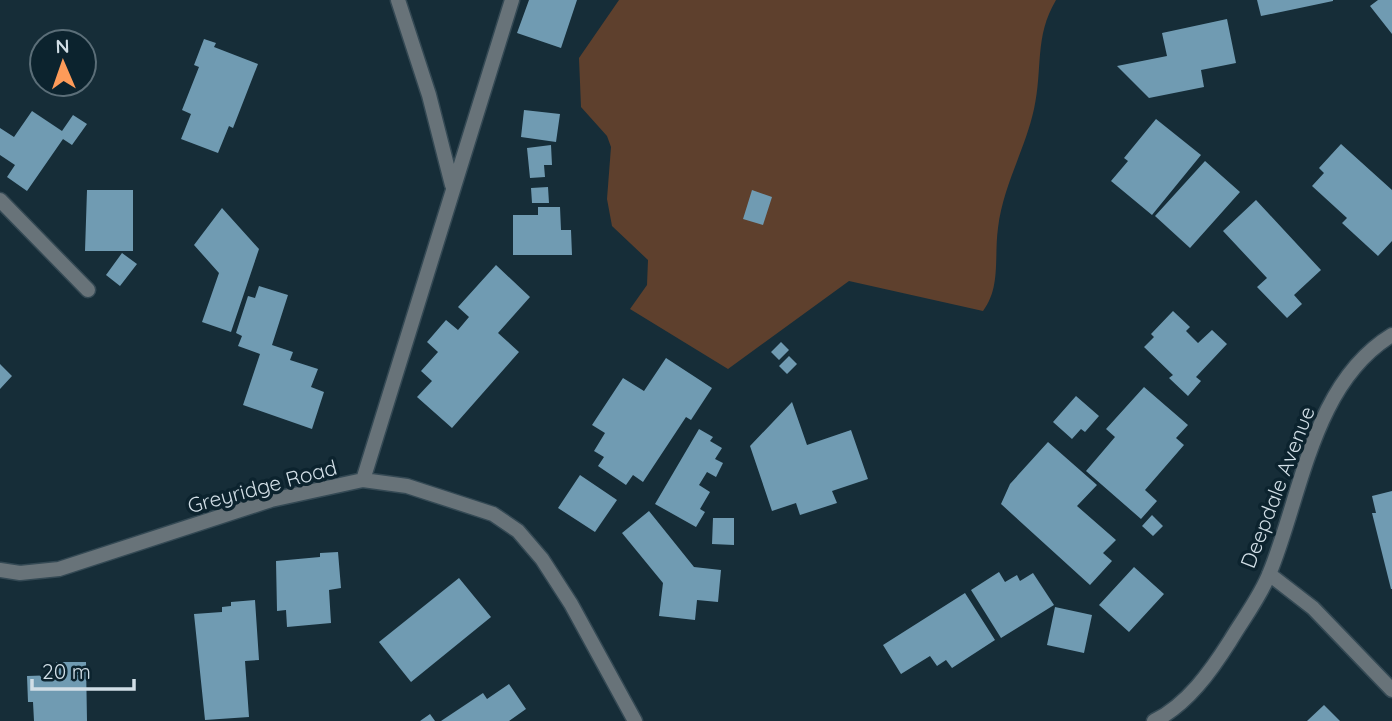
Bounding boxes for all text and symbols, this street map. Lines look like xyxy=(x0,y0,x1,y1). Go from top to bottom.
north arrow xyxy=(28,28,98,98)
text: N xyxy=(55,34,70,58)
street label: Deepdale Avenue xyxy=(1234,402,1320,572)
street label: Greyridge Road xyxy=(184,454,340,518)
scale bar xyxy=(32,648,133,692)
text: 20 m xyxy=(42,658,91,684)

